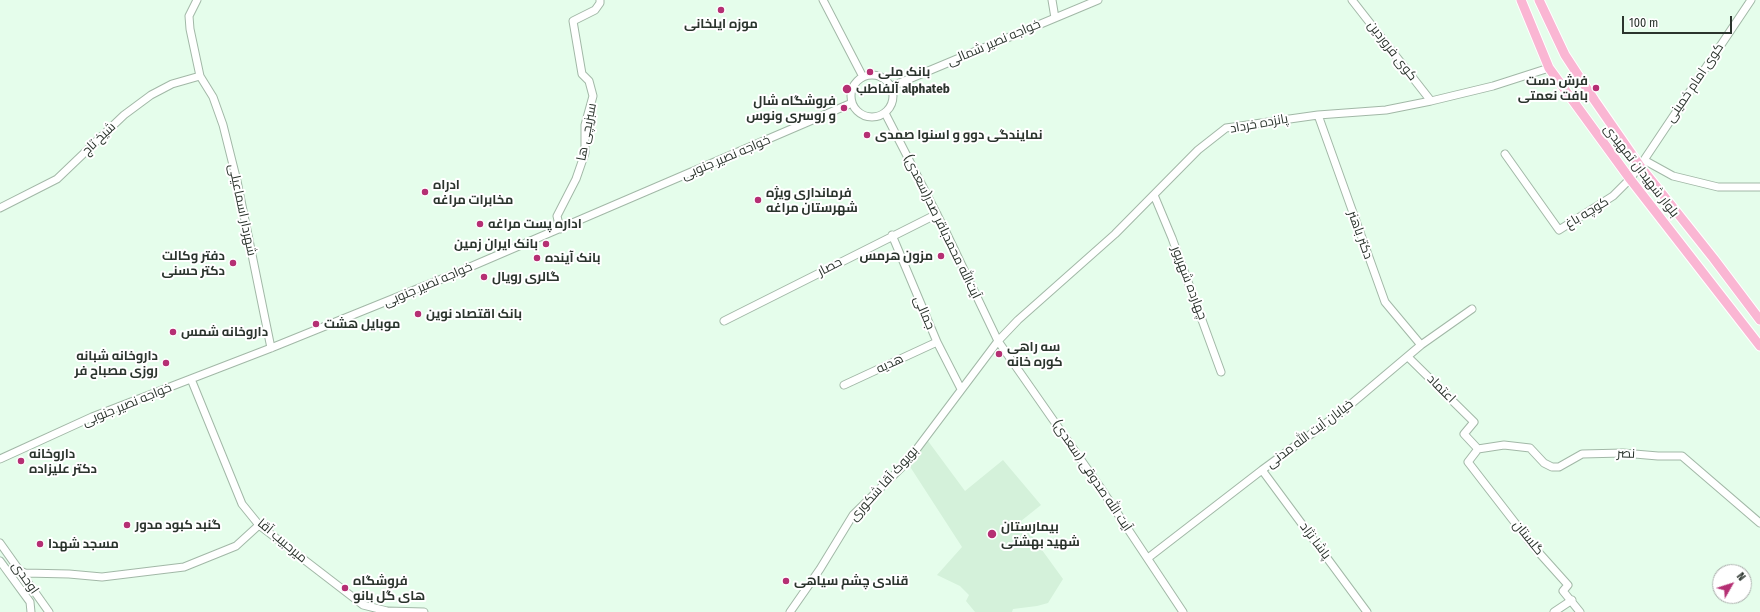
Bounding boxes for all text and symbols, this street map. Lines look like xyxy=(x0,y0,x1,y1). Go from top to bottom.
marker: موزه ایلخانی xyxy=(716,5,726,15)
scale bar xyxy=(1624,8,1734,34)
place label: موزه ایلخانی xyxy=(684,16,758,32)
street label: خواجه نصیر شمالی xyxy=(945,16,1043,70)
text: 100 m xyxy=(1629,16,1658,30)
street label: کوی فروردین xyxy=(1364,18,1420,84)
street label: کوی امام خمینی xyxy=(1663,40,1727,126)
place label: بانک ملی xyxy=(878,64,930,80)
marker: بانک ملی xyxy=(865,67,875,77)
place label: فرش دست بافت نعمتی xyxy=(1518,73,1588,104)
place label: آلفاطب alphateb xyxy=(856,81,950,97)
marker: آلفاطب alphateb xyxy=(841,83,853,95)
marker: فرش دست بافت نعمتی xyxy=(1591,83,1601,93)
place label: فروشگاه شال و روسری ونوس xyxy=(746,93,836,124)
street label: سبزیچی ها xyxy=(574,102,600,162)
marker: فروشگاه شال و روسری ونوس xyxy=(839,103,849,113)
street label: پانزده خرداد xyxy=(1229,111,1289,137)
street label: شیخ تاج xyxy=(79,119,119,159)
street label: بلوار شهیدان تمهیدی xyxy=(1600,121,1682,221)
place label: نمایندگی دوو و اسنوا صمدی xyxy=(875,127,1043,143)
marker: نمایندگی دوو و اسنوا صمدی xyxy=(862,130,872,140)
street label: خواجه نصیر جنوبی xyxy=(679,132,773,184)
street label: آیت‌الله محمدباقر صدر(سعدی) xyxy=(900,152,984,302)
street label: شهردار اسماعیلی xyxy=(225,163,259,257)
place label: ادراه مخابرات مراغه xyxy=(433,177,513,208)
place label: فرمانداری ویژه شهرستان مراغه xyxy=(766,185,858,216)
marker: ادراه مخابرات مراغه xyxy=(420,187,430,197)
street label: کوچه باغ xyxy=(1562,194,1612,232)
marker: فرمانداری ویژه شهرستان مراغه xyxy=(753,195,763,205)
street label: دکتر باهنر xyxy=(1344,209,1376,261)
place label: اداره پست مراغه xyxy=(488,216,582,232)
marker: اداره پست مراغه xyxy=(475,219,485,229)
place label: بانک ایران زمین xyxy=(454,236,538,252)
marker: بانک ایران زمین xyxy=(541,239,551,249)
street label: چهارده شهریور xyxy=(1168,244,1210,322)
place label: دفتر وکالت دکتر حسنی xyxy=(161,248,225,279)
place label: مزون هرمس xyxy=(859,248,933,264)
place label: بانک آینده xyxy=(545,250,601,266)
marker: مزون هرمس xyxy=(936,251,946,261)
marker: بانک آینده xyxy=(532,253,542,263)
street label: حصار xyxy=(815,254,845,280)
marker: دفتر وکالت دکتر حسنی xyxy=(228,258,238,268)
street label: خواجه نصیر جنوبی xyxy=(381,259,475,311)
place label: گالری رویال xyxy=(492,269,560,285)
marker: گالری رویال xyxy=(479,272,489,282)
street label: جمالی xyxy=(910,294,938,332)
place label: بانک اقتصاد نوین xyxy=(426,306,522,322)
marker: بانک اقتصاد نوین xyxy=(413,309,423,319)
place label: موبایل هشت xyxy=(324,316,400,332)
marker: موبایل هشت xyxy=(311,319,321,329)
place label: داروخانه شمس xyxy=(181,324,268,340)
marker: داروخانه شمس xyxy=(168,327,178,337)
place label: سه راهی کوره خانه xyxy=(1007,339,1063,370)
place label: داروخانه شبانه روزی مصباح فر xyxy=(75,348,158,379)
marker: سه راهی کوره خانه xyxy=(994,349,1004,359)
street label: هدیه xyxy=(874,351,906,377)
marker: داروخانه شبانه روزی مصباح فر xyxy=(161,358,171,368)
street label: اعتماد xyxy=(1423,371,1459,407)
street label: خواجه نصیر جنوبی xyxy=(80,380,174,430)
street label: خیابان آیت الله مدنی xyxy=(1263,396,1357,472)
street label: آیت الله صدوقی (سعدی) xyxy=(1049,417,1135,535)
street label: بویوک آقا شکوری xyxy=(846,443,922,525)
place label: داروخانه دکتر علیزاده xyxy=(29,446,97,477)
street label: نصر xyxy=(1617,446,1635,462)
marker: داروخانه دکتر علیزاده xyxy=(16,456,26,466)
street label: میرحبیب آقا xyxy=(254,516,310,566)
place label: گنبد کبود مدور xyxy=(135,517,221,533)
street label: گلستان xyxy=(1509,517,1547,559)
place label: بیمارستان شهید بهشتی xyxy=(1001,519,1080,550)
street label: پاشا نژاد xyxy=(1296,519,1334,563)
marker: گنبد کبود مدور xyxy=(122,520,132,530)
marker: بیمارستان شهید بهشتی xyxy=(986,528,998,540)
place label: مسجد شهدا xyxy=(48,536,119,552)
marker: مسجد شهدا xyxy=(35,539,45,549)
street label: اوحدی xyxy=(8,559,42,597)
north arrow xyxy=(1712,564,1752,604)
text: N xyxy=(1734,570,1748,583)
place label: فروشگاه های گل بانو xyxy=(353,573,425,604)
place label: قنادی چشم سیاهی xyxy=(794,573,908,589)
marker: قنادی چشم سیاهی xyxy=(781,576,791,586)
marker: فروشگاه های گل بانو xyxy=(340,583,350,593)

